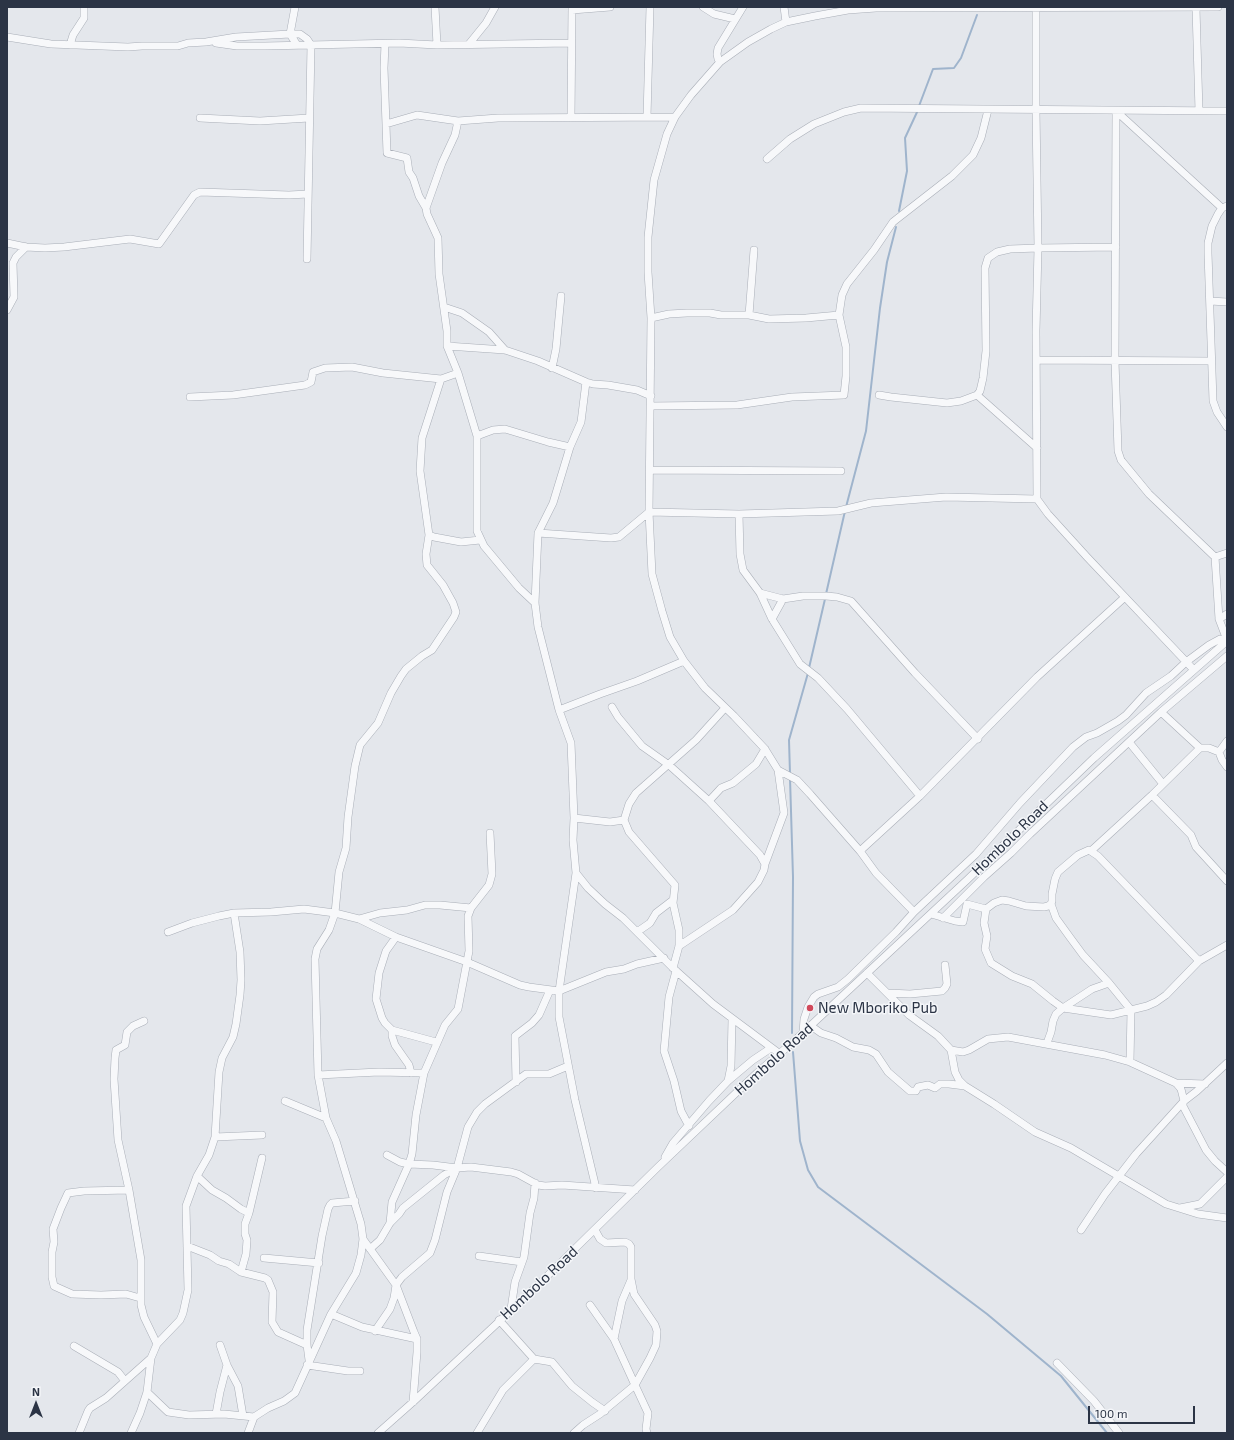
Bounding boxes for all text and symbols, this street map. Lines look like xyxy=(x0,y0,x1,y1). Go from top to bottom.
street label: Hombolo Road xyxy=(968,797,1052,879)
place label: New Mboriko Pub xyxy=(818,999,938,1017)
marker: New Mboriko Pub xyxy=(805,1003,815,1013)
street label: Hombolo Road xyxy=(731,1019,817,1099)
street label: Hombolo Road xyxy=(496,1242,582,1324)
north arrow xyxy=(16,1384,56,1424)
text: N xyxy=(32,1385,40,1398)
scale bar xyxy=(1090,1398,1197,1424)
text: 100 m xyxy=(1095,1406,1127,1420)

